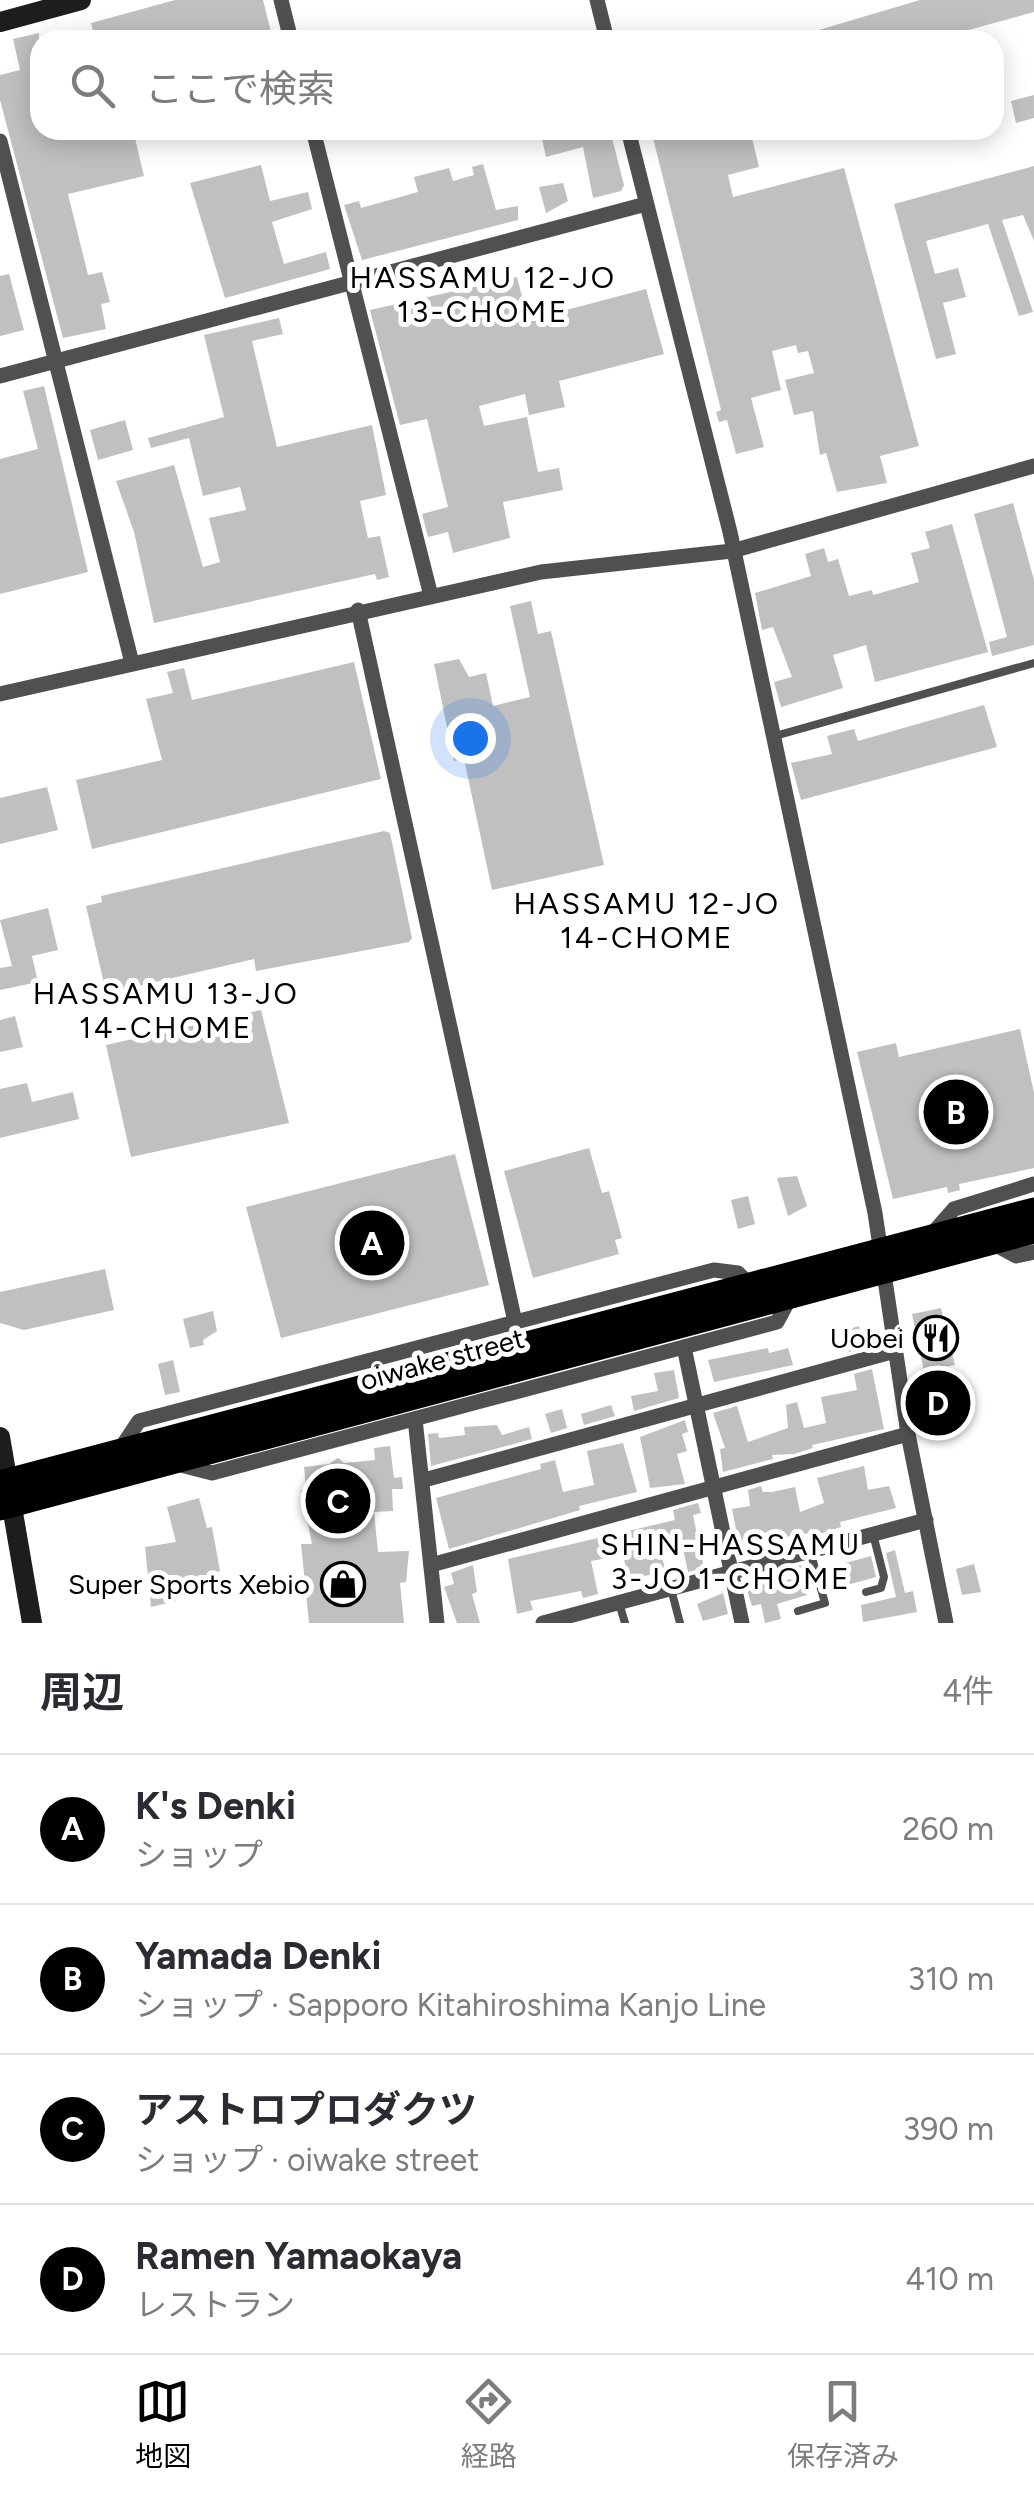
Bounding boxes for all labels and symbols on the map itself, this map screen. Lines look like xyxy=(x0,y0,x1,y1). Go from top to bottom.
district label: HASSAMU 12-JO 13-CHOME xyxy=(350,259,616,330)
your location xyxy=(445,713,496,764)
district label: HASSAMU 12-JO 14-CHOME xyxy=(514,885,780,956)
district label: HASSAMU 13-JO 14-CHOME xyxy=(33,975,299,1046)
pin: B xyxy=(924,1074,988,1150)
pin: A xyxy=(340,1206,404,1280)
restaurant icon: Uobei xyxy=(913,1315,959,1361)
street label: oiwake street xyxy=(356,1321,528,1397)
place label: Uobei xyxy=(830,1321,904,1355)
pin: D xyxy=(906,1366,970,1440)
pin: C xyxy=(306,1464,370,1538)
district label: SHIN-HASSAMU 3-JO 1-CHOME xyxy=(600,1526,862,1597)
shop icon: Super Sports Xebio xyxy=(320,1561,366,1607)
place label: Super Sports Xebio xyxy=(68,1567,310,1601)

